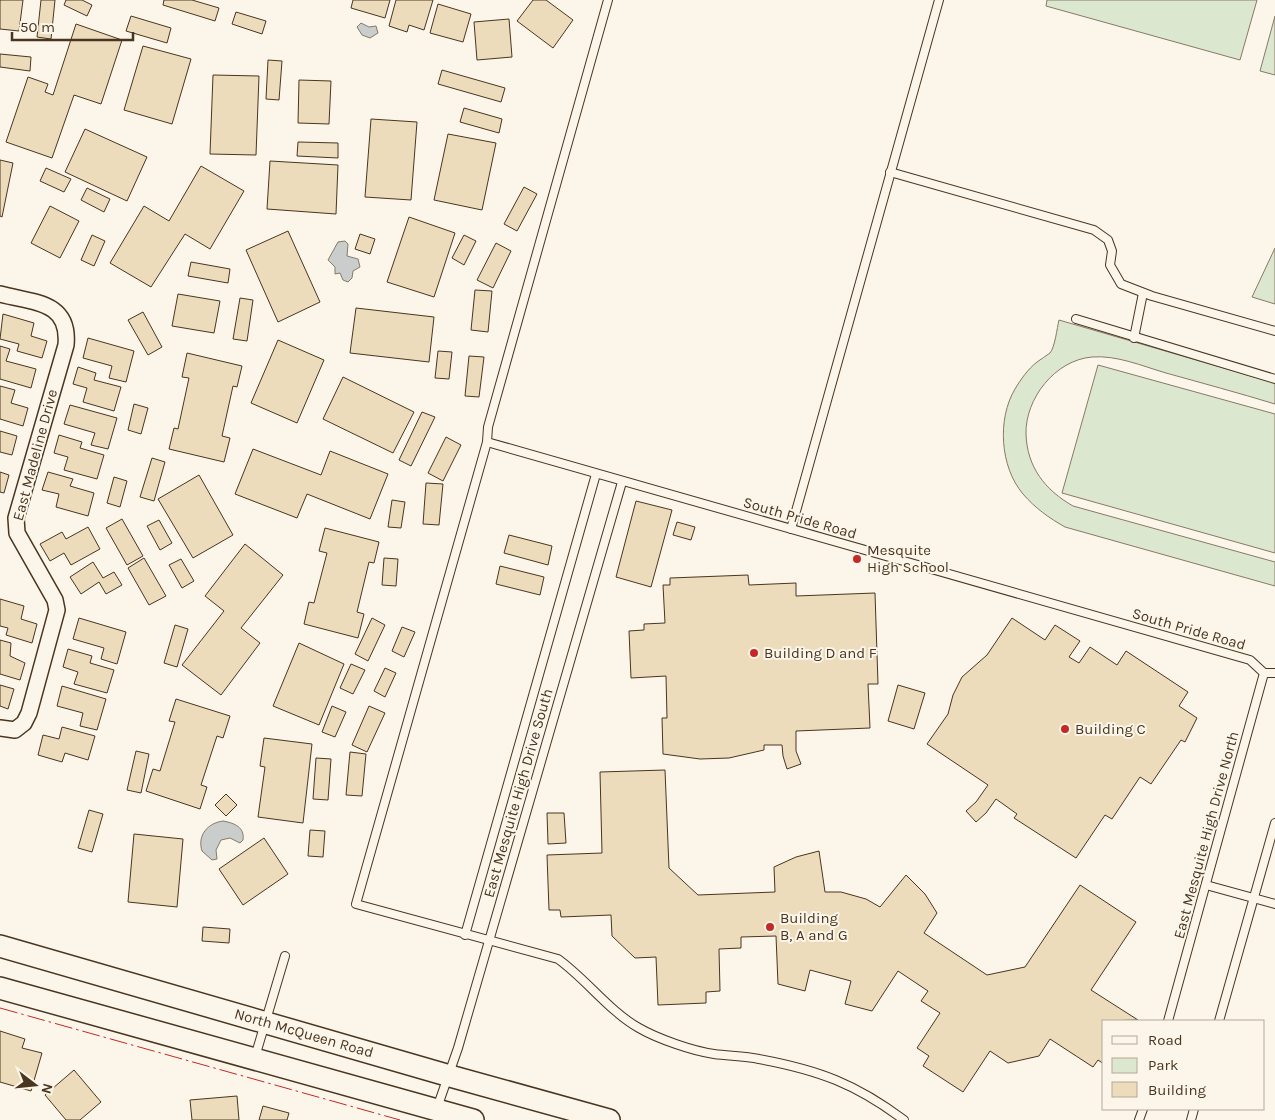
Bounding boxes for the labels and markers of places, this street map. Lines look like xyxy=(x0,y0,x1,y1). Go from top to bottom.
place label: Mesquite High School xyxy=(867,541,949,576)
marker: Mesquite High School xyxy=(851,553,863,565)
place label: Building D and F xyxy=(764,644,877,662)
marker: Building D and F xyxy=(748,647,760,659)
place label: Building C xyxy=(1075,720,1146,738)
marker: Building C xyxy=(1059,723,1071,735)
place label: Building B, A and G xyxy=(780,909,848,944)
marker: Building B, A and G xyxy=(764,921,776,933)

